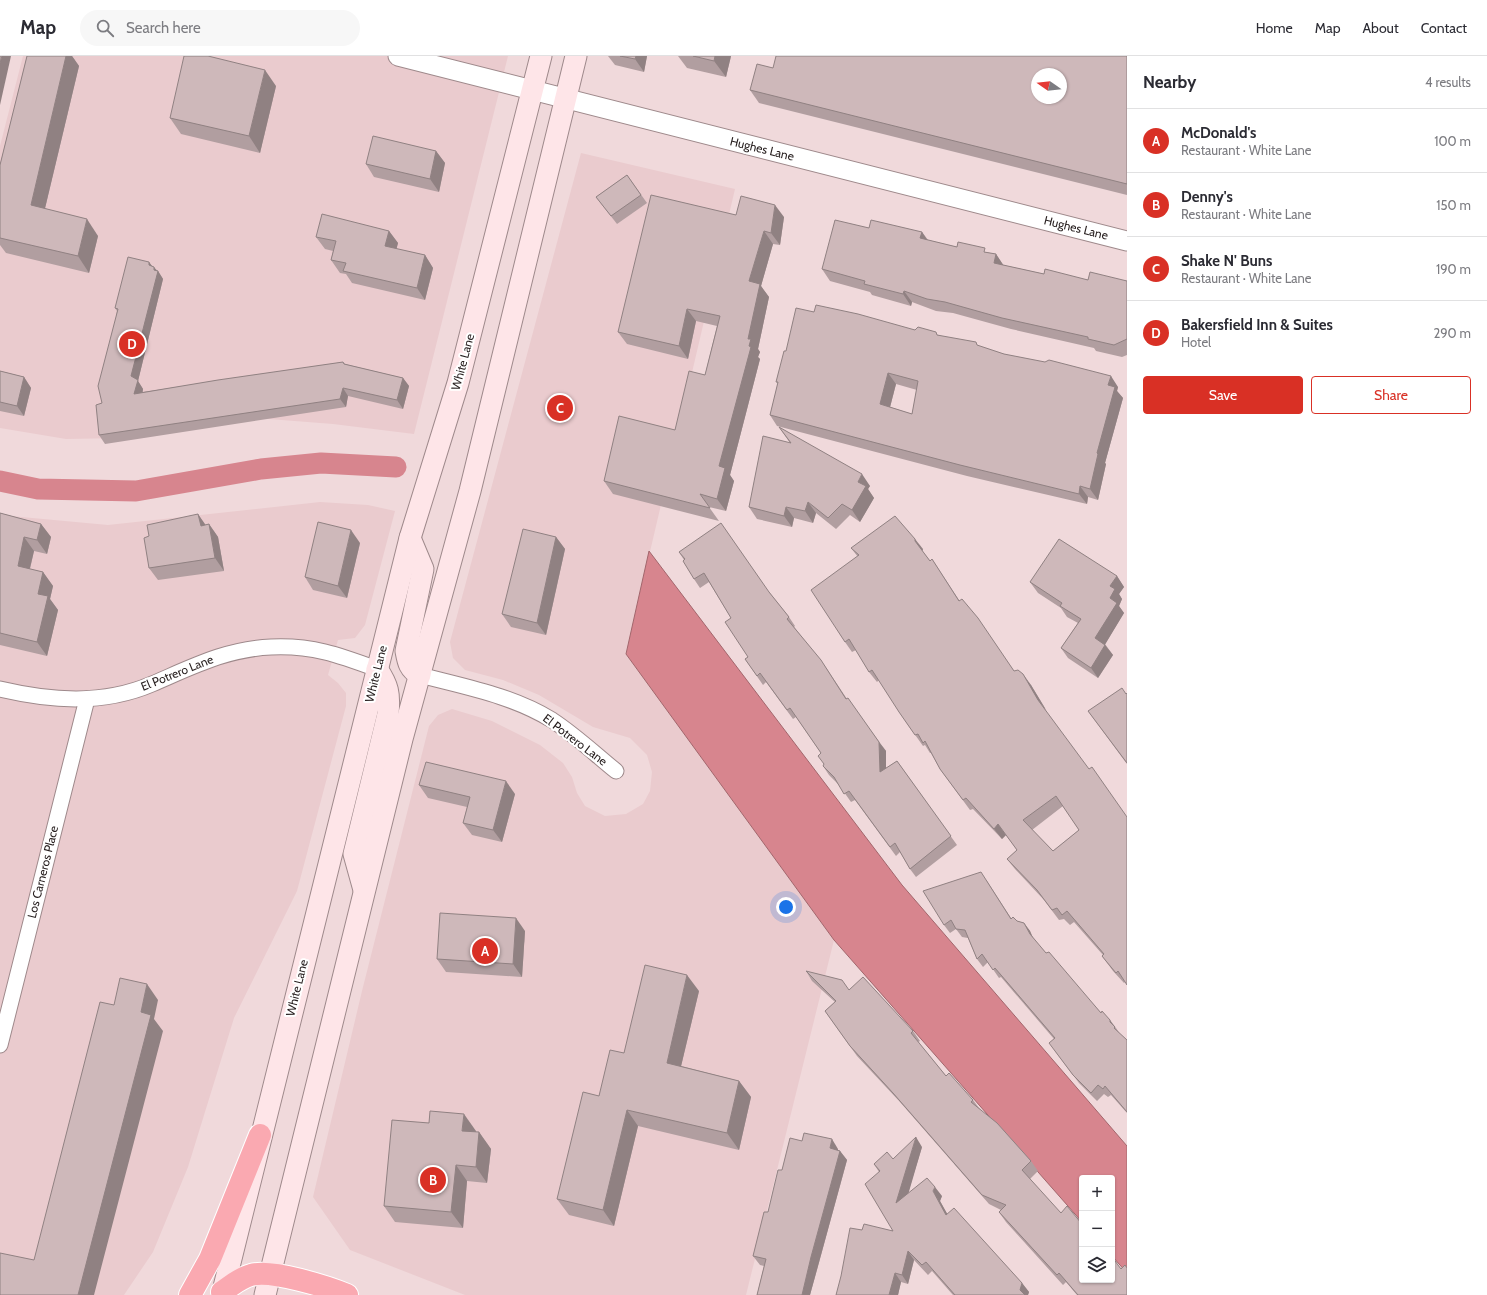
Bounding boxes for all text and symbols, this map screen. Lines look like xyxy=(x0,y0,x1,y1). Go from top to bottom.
search box xyxy=(80,10,360,46)
text: Map xyxy=(20,16,56,39)
icon: search xyxy=(94,17,116,39)
text: Search here xyxy=(126,19,201,37)
text: Home xyxy=(1256,19,1293,37)
text: Map xyxy=(1315,19,1340,37)
text: About xyxy=(1362,19,1399,37)
text: Contact xyxy=(1421,19,1467,37)
north arrow xyxy=(1031,68,1067,104)
text: Nearby xyxy=(1143,72,1196,92)
text: 4 results xyxy=(1425,74,1471,90)
text: McDonald's xyxy=(1181,124,1256,142)
street label: Hughes Lane xyxy=(729,133,796,164)
text: A xyxy=(1152,133,1160,149)
text: 100 m xyxy=(1434,133,1471,149)
text: Restaurant · White Lane xyxy=(1181,142,1312,158)
text: Denny's xyxy=(1181,188,1233,206)
text: B xyxy=(1152,197,1160,213)
text: 150 m xyxy=(1436,197,1471,213)
text: Restaurant · White Lane xyxy=(1181,206,1312,222)
street label: Hughes Lane xyxy=(1043,212,1110,243)
text: Shake N' Buns xyxy=(1181,252,1272,270)
text: C xyxy=(1152,261,1160,277)
text: 190 m xyxy=(1436,261,1471,277)
text: Restaurant · White Lane xyxy=(1181,270,1312,286)
text: Bakersfield Inn & Suites xyxy=(1181,316,1333,334)
text: D xyxy=(1151,325,1161,341)
text: 290 m xyxy=(1433,325,1471,341)
pin: D xyxy=(119,329,145,359)
street label: White Lane xyxy=(448,332,477,392)
text: Hotel xyxy=(1181,334,1211,350)
button: Save xyxy=(1143,376,1303,414)
button: Share xyxy=(1311,376,1471,414)
pin: C xyxy=(547,393,573,423)
street label: White Lane xyxy=(361,644,390,704)
street label: El Potrero Lane xyxy=(138,651,215,694)
street label: El Potrero Lane xyxy=(540,711,610,769)
street label: Los Carneros Place xyxy=(24,824,61,920)
your location xyxy=(776,897,796,917)
pin: A xyxy=(472,936,498,966)
street label: White Lane xyxy=(282,958,311,1018)
pin: B xyxy=(420,1165,446,1195)
map controls xyxy=(1079,1175,1115,1283)
button: + xyxy=(1079,1175,1115,1211)
button: − xyxy=(1079,1211,1115,1247)
button: layers xyxy=(1079,1247,1115,1283)

